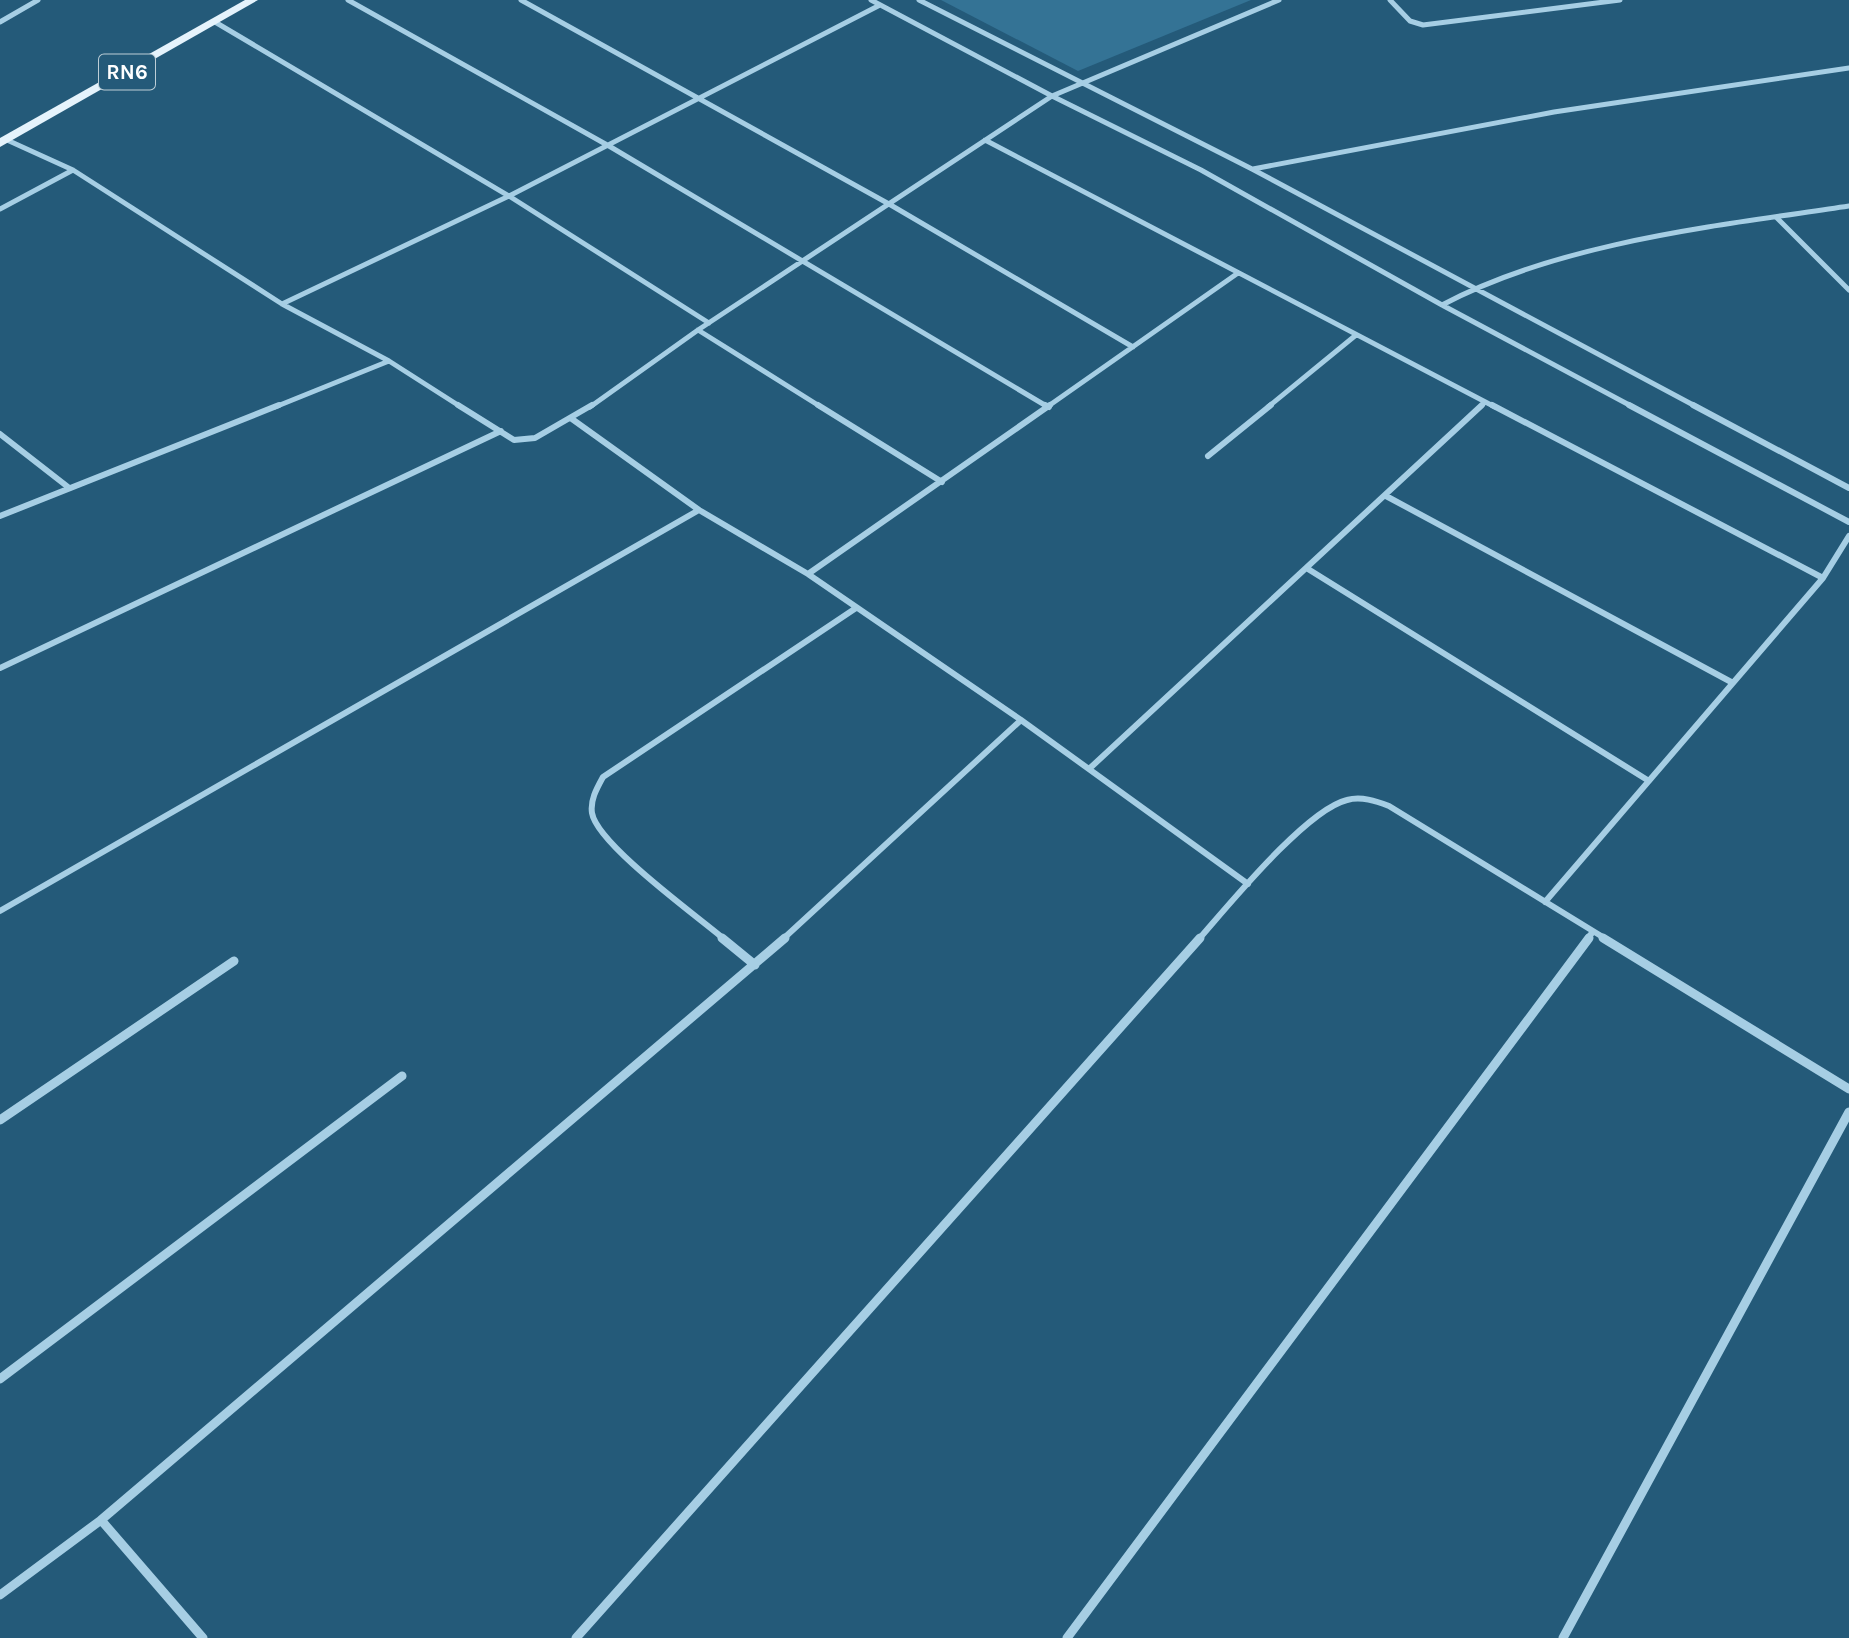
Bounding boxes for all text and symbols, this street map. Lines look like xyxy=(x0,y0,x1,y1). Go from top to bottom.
road number: RN6 xyxy=(99,55,155,90)

